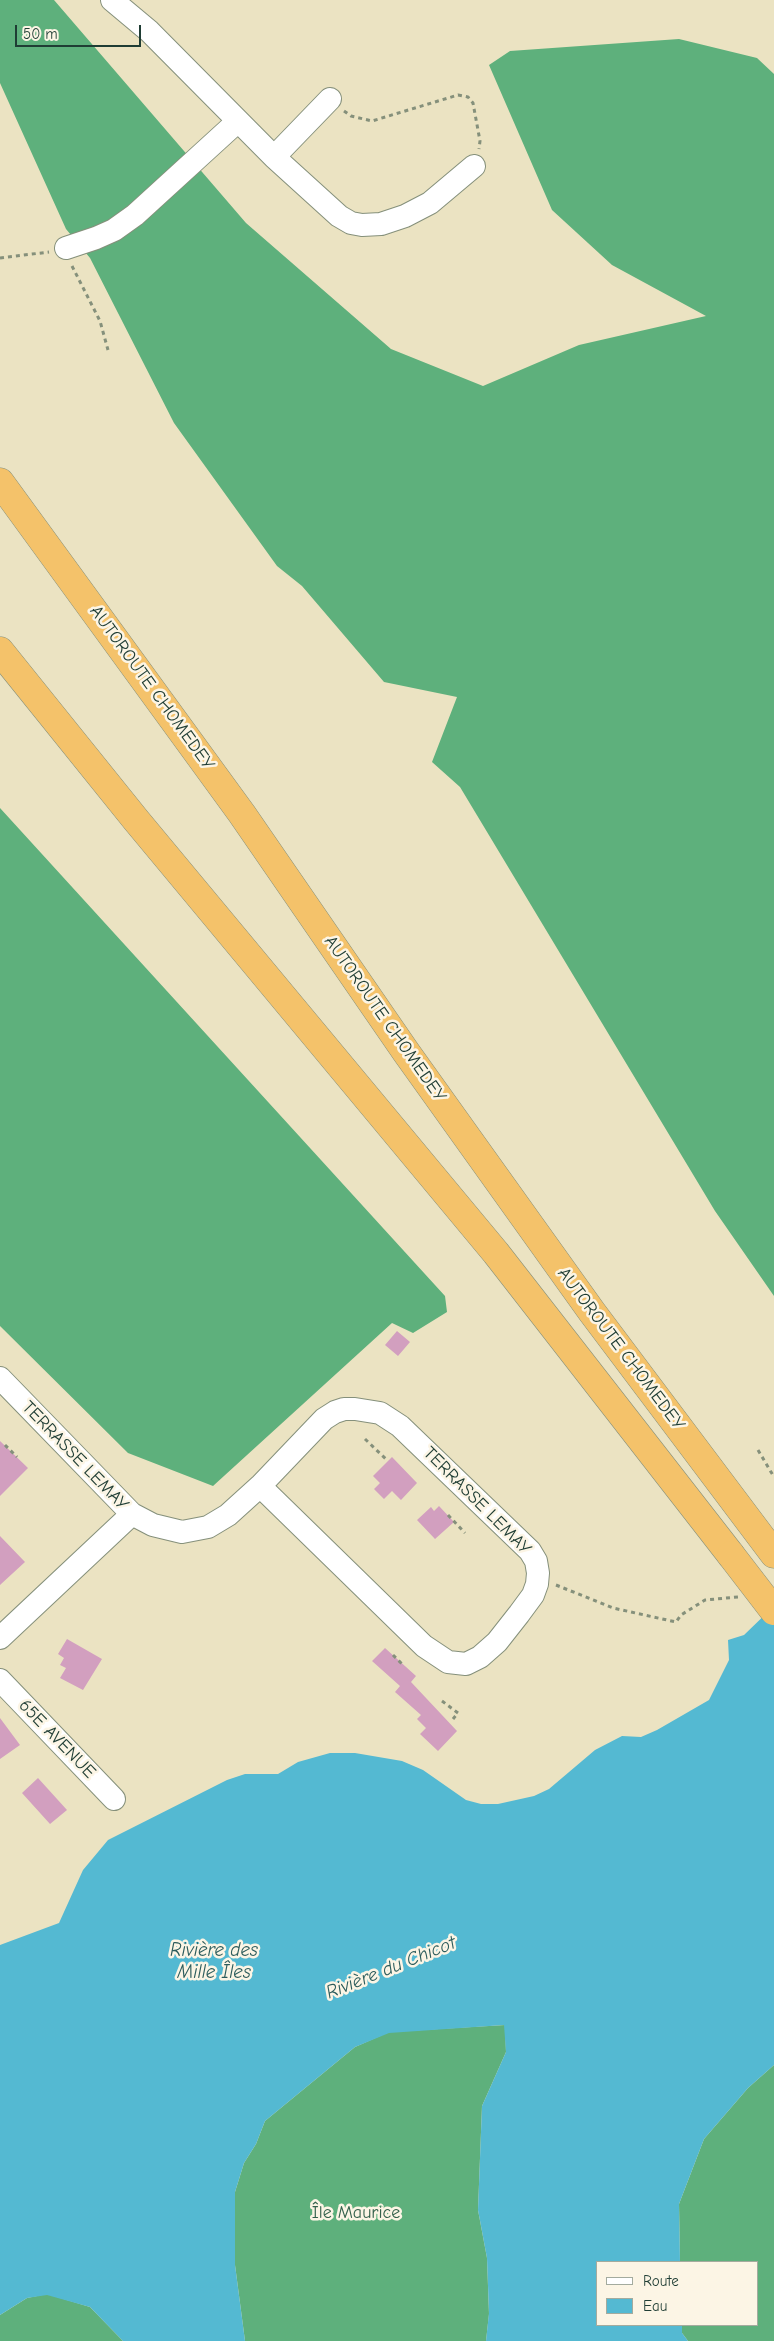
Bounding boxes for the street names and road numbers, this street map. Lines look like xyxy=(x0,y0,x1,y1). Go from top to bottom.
street label: AUTOROUTE CHOMEDEY xyxy=(85,601,219,775)
street label: AUTOROUTE CHOMEDEY xyxy=(319,932,451,1106)
street label: AUTOROUTE CHOMEDEY xyxy=(553,1263,689,1435)
street label: TERRASSE LEMAY xyxy=(17,1397,133,1515)
street label: TERRASSE LEMAY xyxy=(418,1442,536,1560)
street label: 65E AVENUE xyxy=(14,1695,100,1783)

